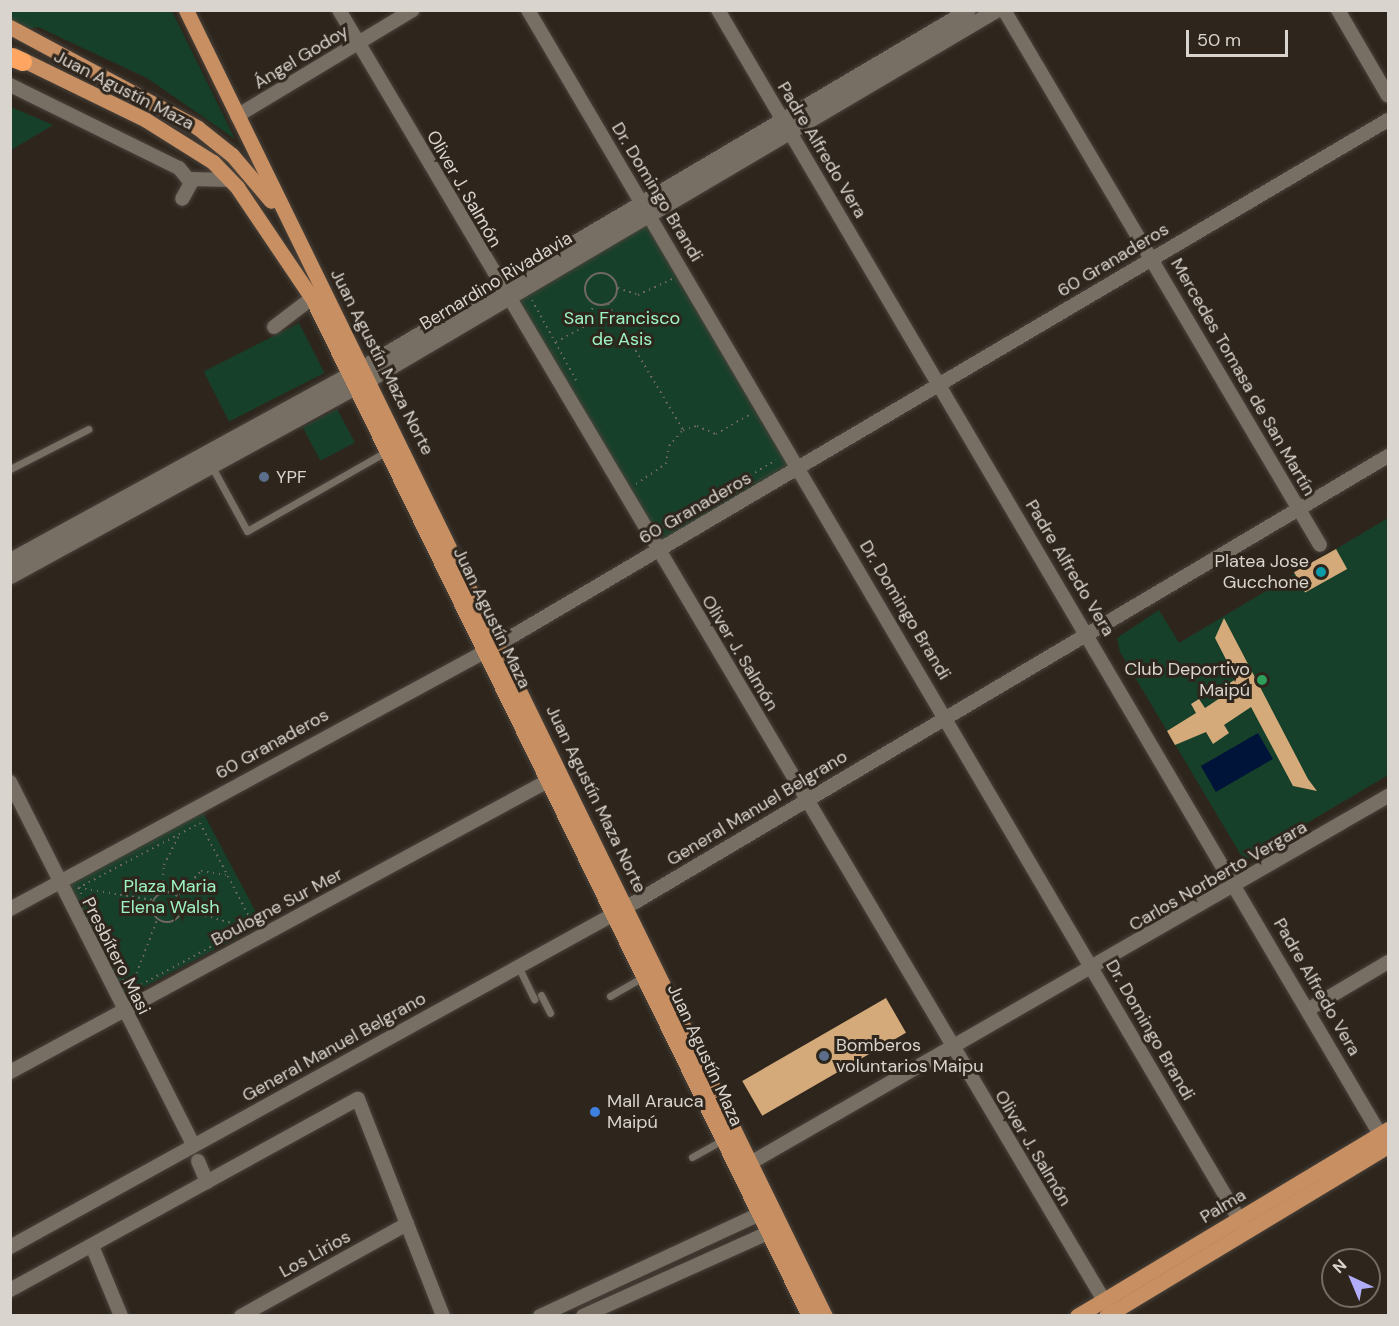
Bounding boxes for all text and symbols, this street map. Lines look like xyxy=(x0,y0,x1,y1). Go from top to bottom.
scale bar xyxy=(1189,18,1291,56)
street label: Ángel Godoy xyxy=(250,20,352,94)
text: 50 m xyxy=(1197,28,1241,52)
street label: Juan Agustín Maza xyxy=(50,45,198,135)
street label: Padre Alfredo Vera xyxy=(773,78,871,222)
street label: Dr. Domingo Brandi xyxy=(607,118,707,266)
street label: Oliver J. Salmón xyxy=(422,127,506,251)
street label: 60 Granaderos xyxy=(1053,218,1173,302)
street label: Bernardino Rivadavia xyxy=(416,227,576,335)
street label: Mercedes Tomasa de San Martín xyxy=(1166,254,1320,500)
street label: Juan Agustín Maza Norte xyxy=(326,265,438,459)
park label: San Francisco de Asis xyxy=(564,308,680,350)
place label: YPF xyxy=(276,466,307,488)
street label: 60 Granaderos xyxy=(635,467,755,549)
marker: YPF xyxy=(257,470,271,484)
street label: Padre Alfredo Vera xyxy=(1021,496,1119,640)
street label: Dr. Domingo Brandi xyxy=(855,536,955,684)
street label: Juan Agustín Maza xyxy=(448,544,536,692)
place label: Platea Jose Gucchone xyxy=(1214,551,1309,594)
marker: Platea Jose Gucchone xyxy=(1314,565,1328,579)
street label: Oliver J. Salmón xyxy=(697,591,783,715)
place label: Club Deportivo Maipú xyxy=(1124,659,1250,702)
marker: Club Deportivo Maipú xyxy=(1255,673,1269,687)
street label: Juan Agustín Maza Norte xyxy=(541,702,651,896)
street label: 60 Granaderos xyxy=(212,704,332,784)
street label: General Manuel Belgrano xyxy=(663,745,851,871)
street label: Carlos Norberto Vergara xyxy=(1125,816,1311,936)
street label: Boulogne Sur Mer xyxy=(208,863,346,951)
park label: Plaza Maria Elena Walsh xyxy=(120,876,220,918)
street label: Presbítero Masi xyxy=(77,894,155,1018)
street label: Padre Alfredo Vera xyxy=(1269,914,1365,1060)
street label: Dr. Domingo Brandi xyxy=(1101,956,1199,1104)
street label: Juan Agustín Maza xyxy=(663,980,747,1130)
street label: General Manuel Belgrano xyxy=(238,987,430,1107)
place label: Bomberos voluntarios Maipu xyxy=(836,1035,984,1078)
marker: Bomberos voluntarios Maipu xyxy=(817,1049,831,1063)
street label: Oliver J. Salmón xyxy=(990,1086,1076,1210)
place label: Mall Arauca Maipú xyxy=(607,1091,704,1134)
marker: Mall Arauca Maipú xyxy=(588,1105,602,1119)
street label: Palma xyxy=(1196,1184,1250,1228)
street label: Los Lirios xyxy=(276,1226,354,1282)
north arrow xyxy=(1321,1248,1381,1308)
text: N xyxy=(1328,1255,1351,1278)

